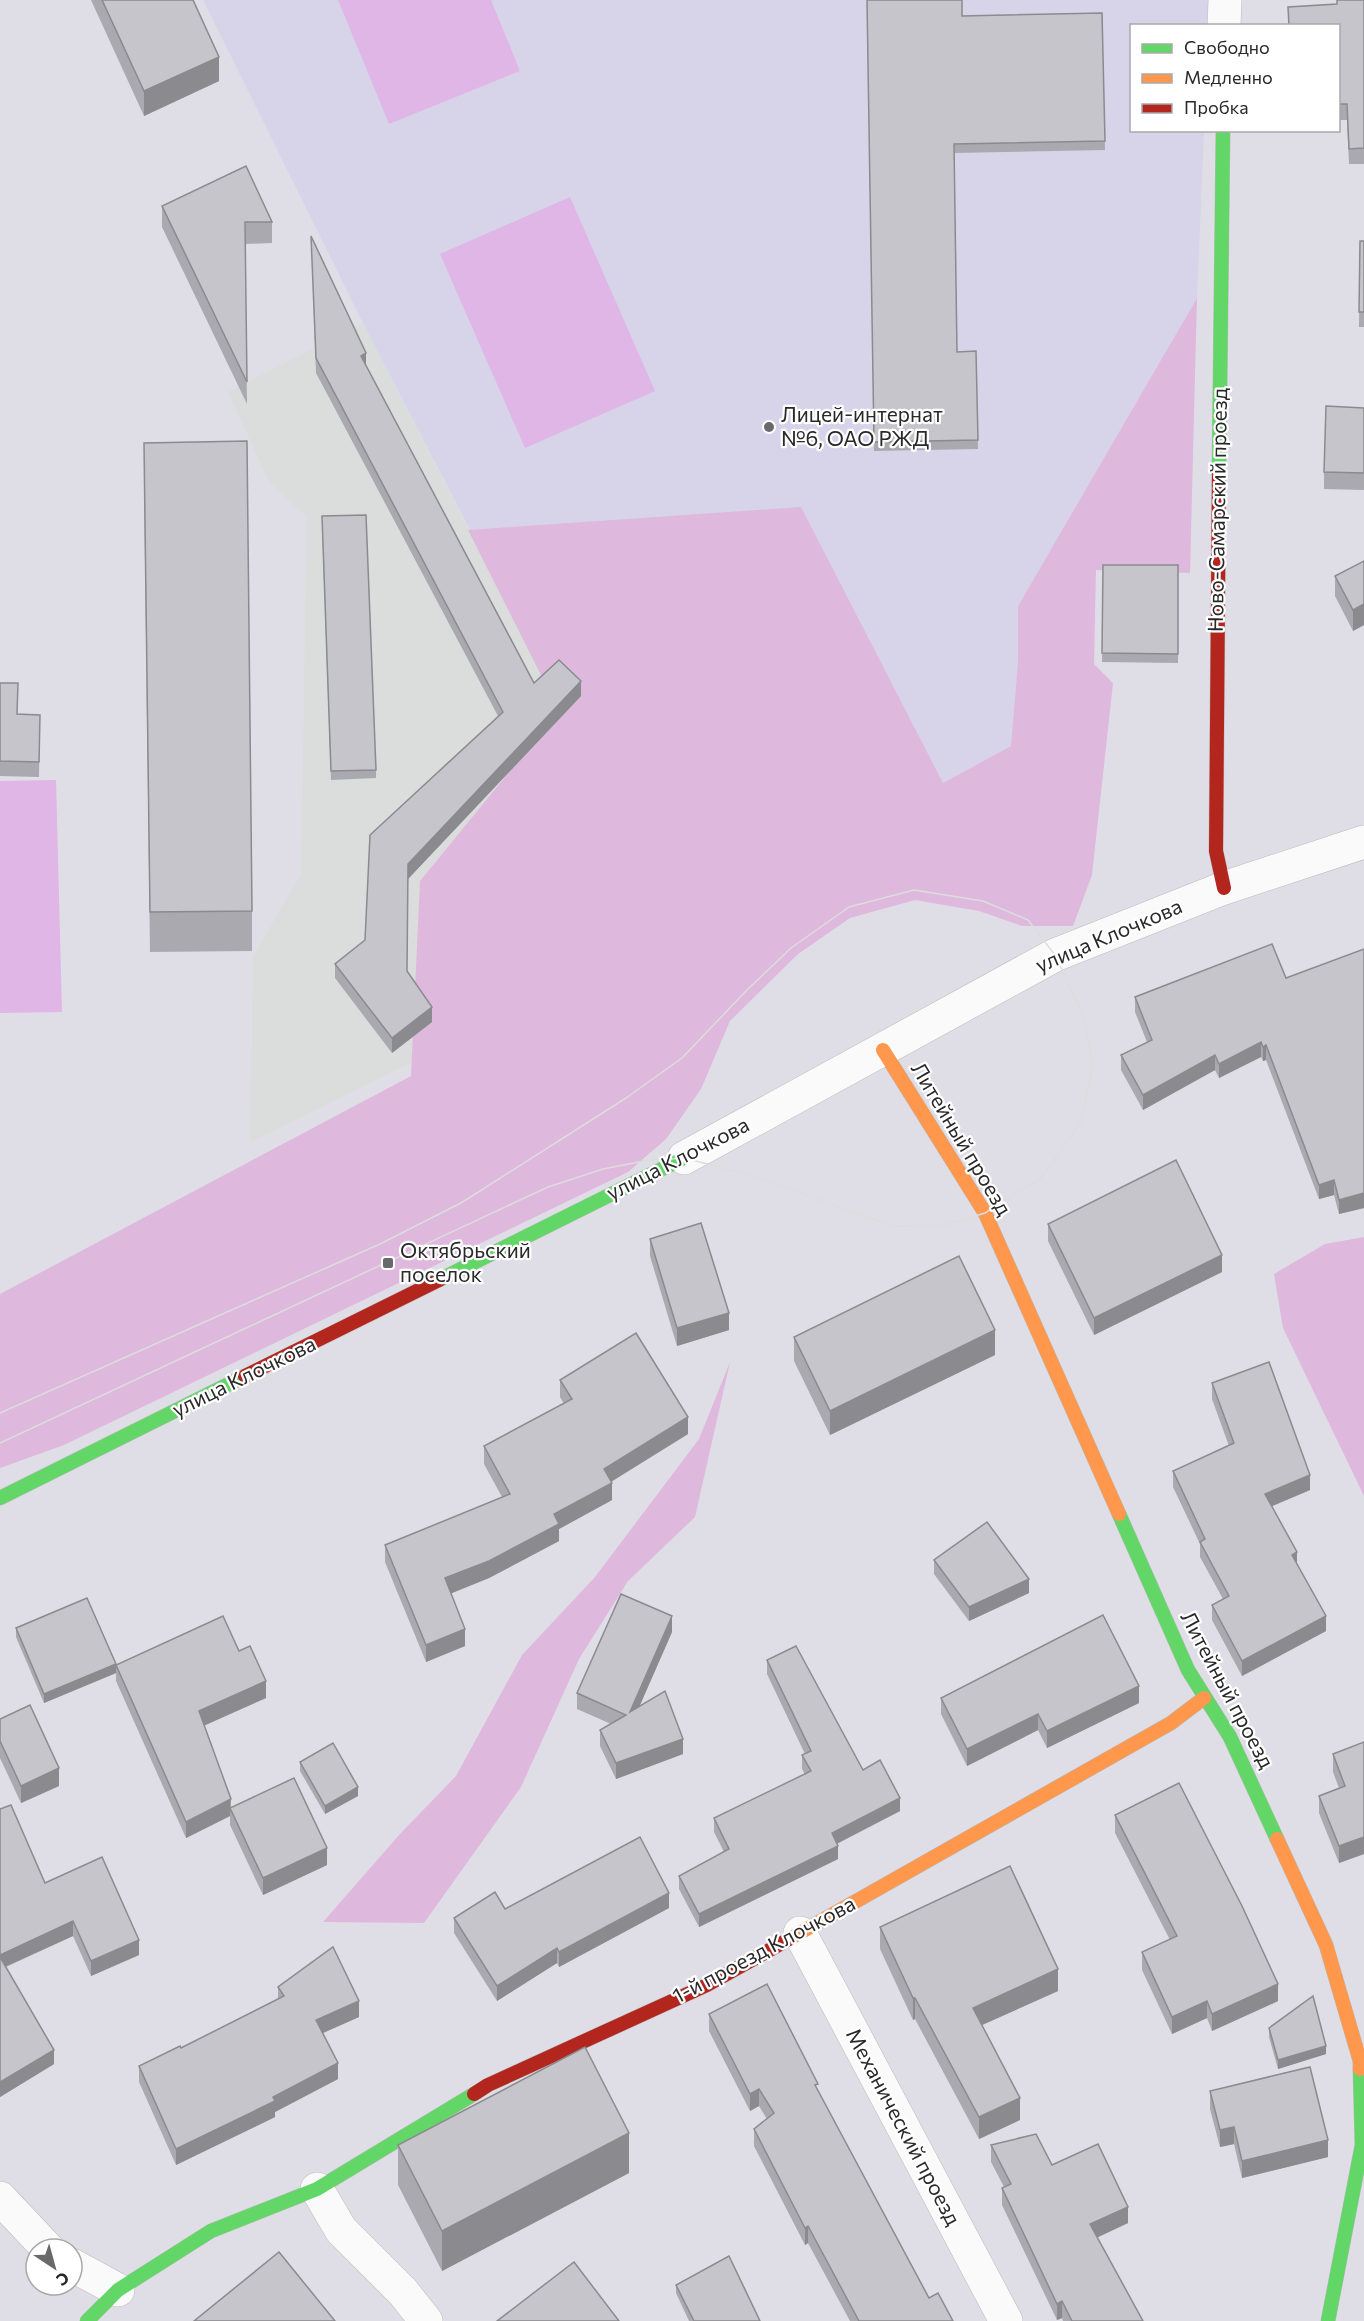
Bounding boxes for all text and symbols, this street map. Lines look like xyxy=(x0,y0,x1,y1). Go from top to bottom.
legend xyxy=(1130,24,1340,132)
text: Свободно xyxy=(1184,36,1270,58)
text: Медленно xyxy=(1184,66,1273,88)
text: Пробка xyxy=(1184,96,1249,118)
street label: Ново-Самарский проезд xyxy=(1202,388,1231,632)
place label: Лицей-интернат №6, ОАО РЖД xyxy=(781,401,943,450)
marker: Лицей-интернат №6, ОАО РЖД xyxy=(762,420,776,434)
street label: улица Клочкова xyxy=(1031,892,1185,977)
street label: Литейный проезд xyxy=(907,1057,1018,1219)
street label: улица Клочкова xyxy=(602,1111,753,1204)
place label: Октябрьский поселок xyxy=(400,1237,531,1286)
marker: Октябрьский поселок xyxy=(381,1256,395,1270)
street label: улица Клочкова xyxy=(167,1330,319,1421)
street label: Литейный проезд xyxy=(1176,1607,1280,1772)
street label: 1-й проезд Клочкова xyxy=(668,1890,859,2007)
street label: Механический проезд xyxy=(842,2024,967,2229)
north arrow xyxy=(24,2237,84,2297)
text: С xyxy=(53,2269,73,2290)

